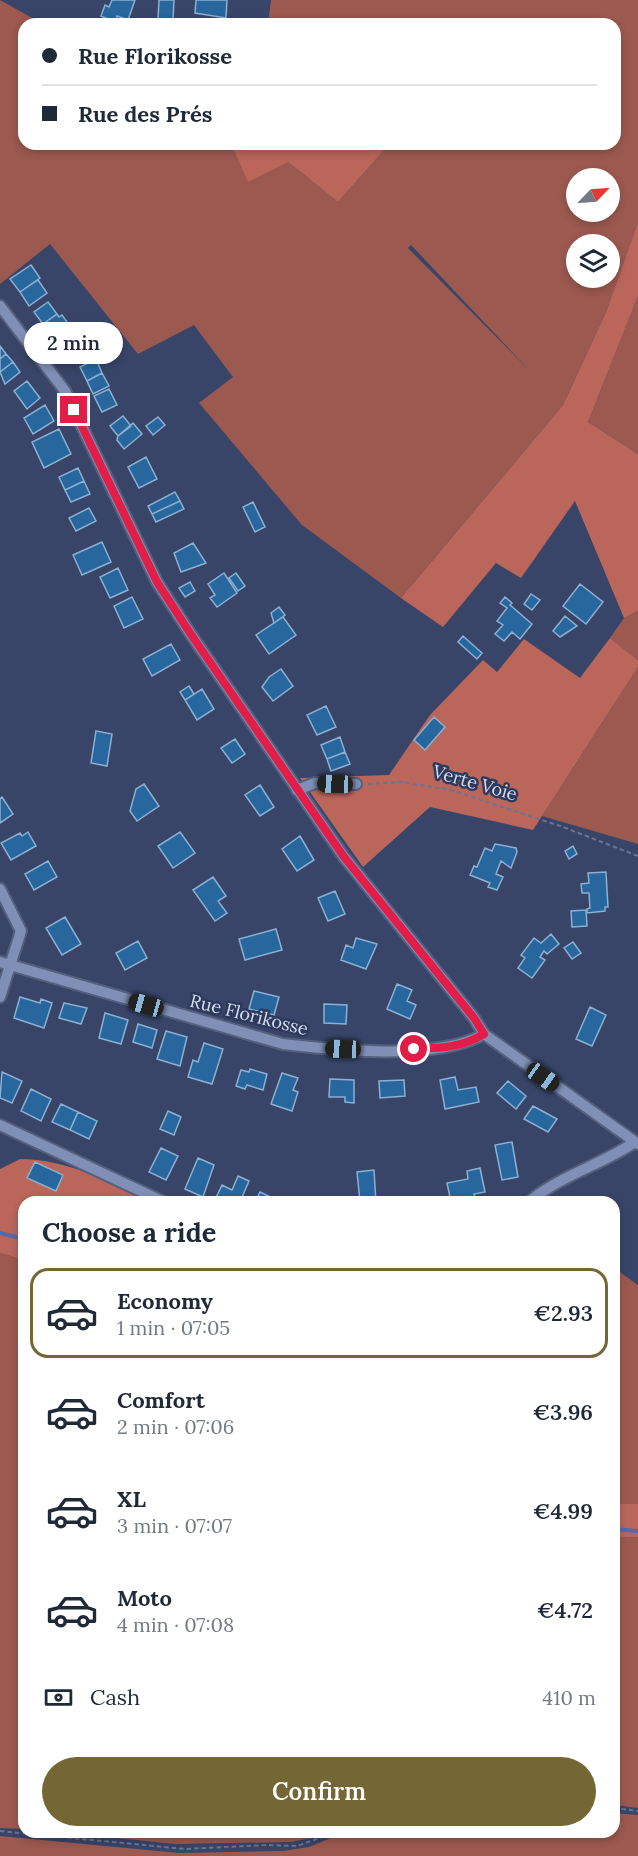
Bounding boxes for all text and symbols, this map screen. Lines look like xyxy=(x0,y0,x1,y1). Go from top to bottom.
text: Rue Florikosse xyxy=(78,42,232,70)
text: Rue des Prés xyxy=(78,100,213,128)
north arrow xyxy=(566,168,620,222)
map controls xyxy=(566,168,620,288)
button: layers xyxy=(566,234,620,288)
callout: 2 min xyxy=(25,323,124,365)
text: 2 min xyxy=(47,330,100,355)
route end xyxy=(60,396,87,423)
street label: Verte Voie xyxy=(429,759,520,806)
car xyxy=(317,774,353,794)
street label: Rue Florikosse xyxy=(188,989,311,1040)
car xyxy=(126,991,166,1019)
route start xyxy=(400,1035,427,1062)
car xyxy=(325,1039,361,1059)
car xyxy=(523,1059,563,1095)
text: Choose a ride xyxy=(42,1215,216,1249)
icon: car xyxy=(45,1286,99,1340)
text: Economy xyxy=(117,1287,213,1315)
text: €2.93 xyxy=(534,1299,593,1327)
text: 1 min · 07:05 xyxy=(117,1315,230,1340)
icon: car xyxy=(45,1385,99,1439)
text: Comfort xyxy=(117,1386,205,1414)
text: €3.96 xyxy=(533,1398,593,1426)
text: 2 min · 07:06 xyxy=(117,1414,234,1439)
icon: car xyxy=(45,1484,99,1538)
text: XL xyxy=(117,1485,146,1513)
text: €4.99 xyxy=(533,1497,593,1525)
text: 3 min · 07:07 xyxy=(117,1513,232,1538)
icon: car xyxy=(45,1583,99,1637)
text: Moto xyxy=(117,1584,172,1612)
text: €4.72 xyxy=(537,1596,593,1624)
text: 4 min · 07:08 xyxy=(117,1612,234,1637)
icon: cash xyxy=(42,1681,75,1714)
text: Cash xyxy=(90,1683,140,1711)
text: 410 m xyxy=(542,1685,596,1710)
button: Confirm xyxy=(42,1757,596,1826)

